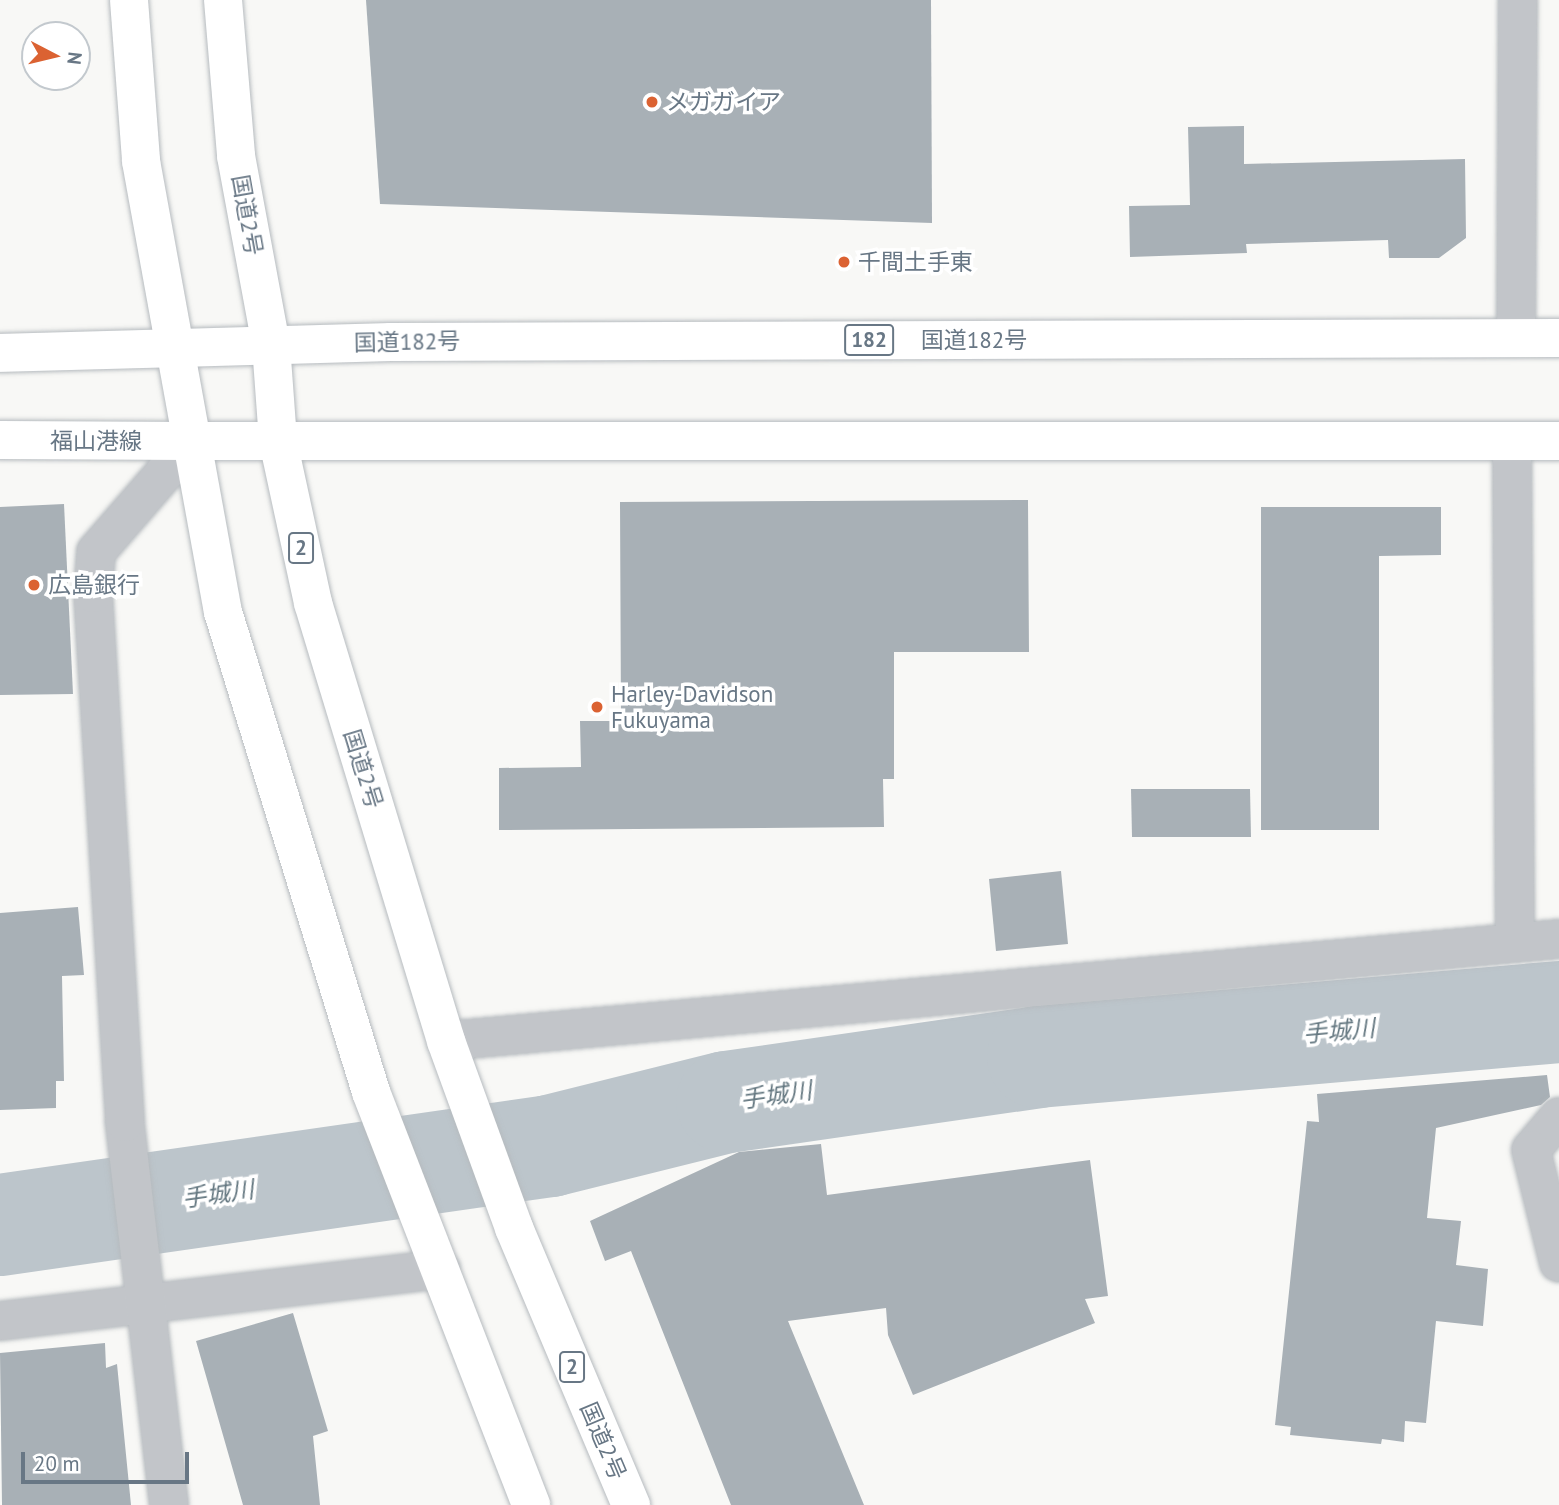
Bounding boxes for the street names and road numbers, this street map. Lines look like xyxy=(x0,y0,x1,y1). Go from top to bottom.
street label: 国道2号 xyxy=(226,172,268,258)
road number: 182 xyxy=(843,322,895,358)
street label: 国道182号 xyxy=(921,326,1027,354)
street label: 国道182号 xyxy=(353,327,461,357)
street label: 福山港線 xyxy=(50,427,142,455)
road number: 2 xyxy=(287,530,315,566)
street label: 国道2号 xyxy=(338,726,388,812)
road number: 2 xyxy=(558,1350,586,1384)
street label: 国道2号 xyxy=(574,1398,632,1484)

